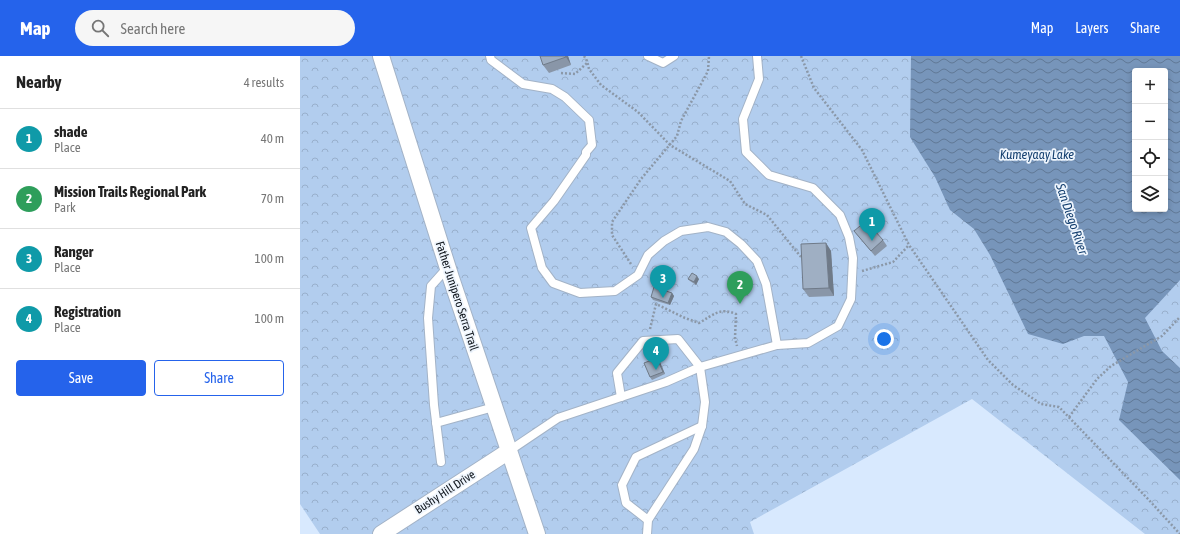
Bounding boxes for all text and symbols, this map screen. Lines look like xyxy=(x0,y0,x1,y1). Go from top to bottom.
search box xyxy=(75,10,355,46)
text: Map xyxy=(20,17,51,39)
icon: search xyxy=(89,17,111,39)
text: Search here xyxy=(121,20,185,37)
text: Map xyxy=(1031,20,1053,36)
text: Layers xyxy=(1075,20,1108,36)
text: Share xyxy=(1130,20,1160,36)
map controls xyxy=(1132,68,1168,212)
button: + xyxy=(1132,68,1168,104)
text: Nearby xyxy=(16,72,62,92)
text: 4 results xyxy=(244,75,284,90)
button: − xyxy=(1132,104,1168,140)
text: shade xyxy=(54,123,87,140)
text: 1 xyxy=(26,131,32,146)
text: 40 m xyxy=(261,131,284,146)
text: Place xyxy=(54,140,81,155)
button: locate xyxy=(1132,140,1168,176)
water label: Kumeyaay Lake xyxy=(1000,147,1074,162)
button: layers xyxy=(1132,176,1168,212)
water label: San Diego River xyxy=(1053,181,1091,257)
text: Mission Trails Regional Park xyxy=(54,183,206,200)
text: 2 xyxy=(26,191,32,206)
text: 70 m xyxy=(261,191,284,206)
text: Park xyxy=(54,200,76,215)
pin: 1 xyxy=(859,208,885,241)
street label: Father Junipero Serra Trail xyxy=(433,240,482,353)
text: Ranger xyxy=(54,243,93,260)
text: 3 xyxy=(26,251,32,266)
text: 100 m xyxy=(255,251,284,266)
text: Place xyxy=(54,260,81,275)
pin: 3 xyxy=(650,265,676,298)
pin: 2 xyxy=(727,271,753,304)
text: Registration xyxy=(54,303,121,320)
text: 4 xyxy=(26,311,32,326)
text: 100 m xyxy=(255,311,284,326)
text: Place xyxy=(54,320,81,335)
your location xyxy=(874,329,894,349)
pin: 4 xyxy=(643,337,669,370)
button: Save xyxy=(16,360,146,396)
button: Share xyxy=(154,360,284,396)
street label: Bushy Hill Drive xyxy=(412,467,478,517)

